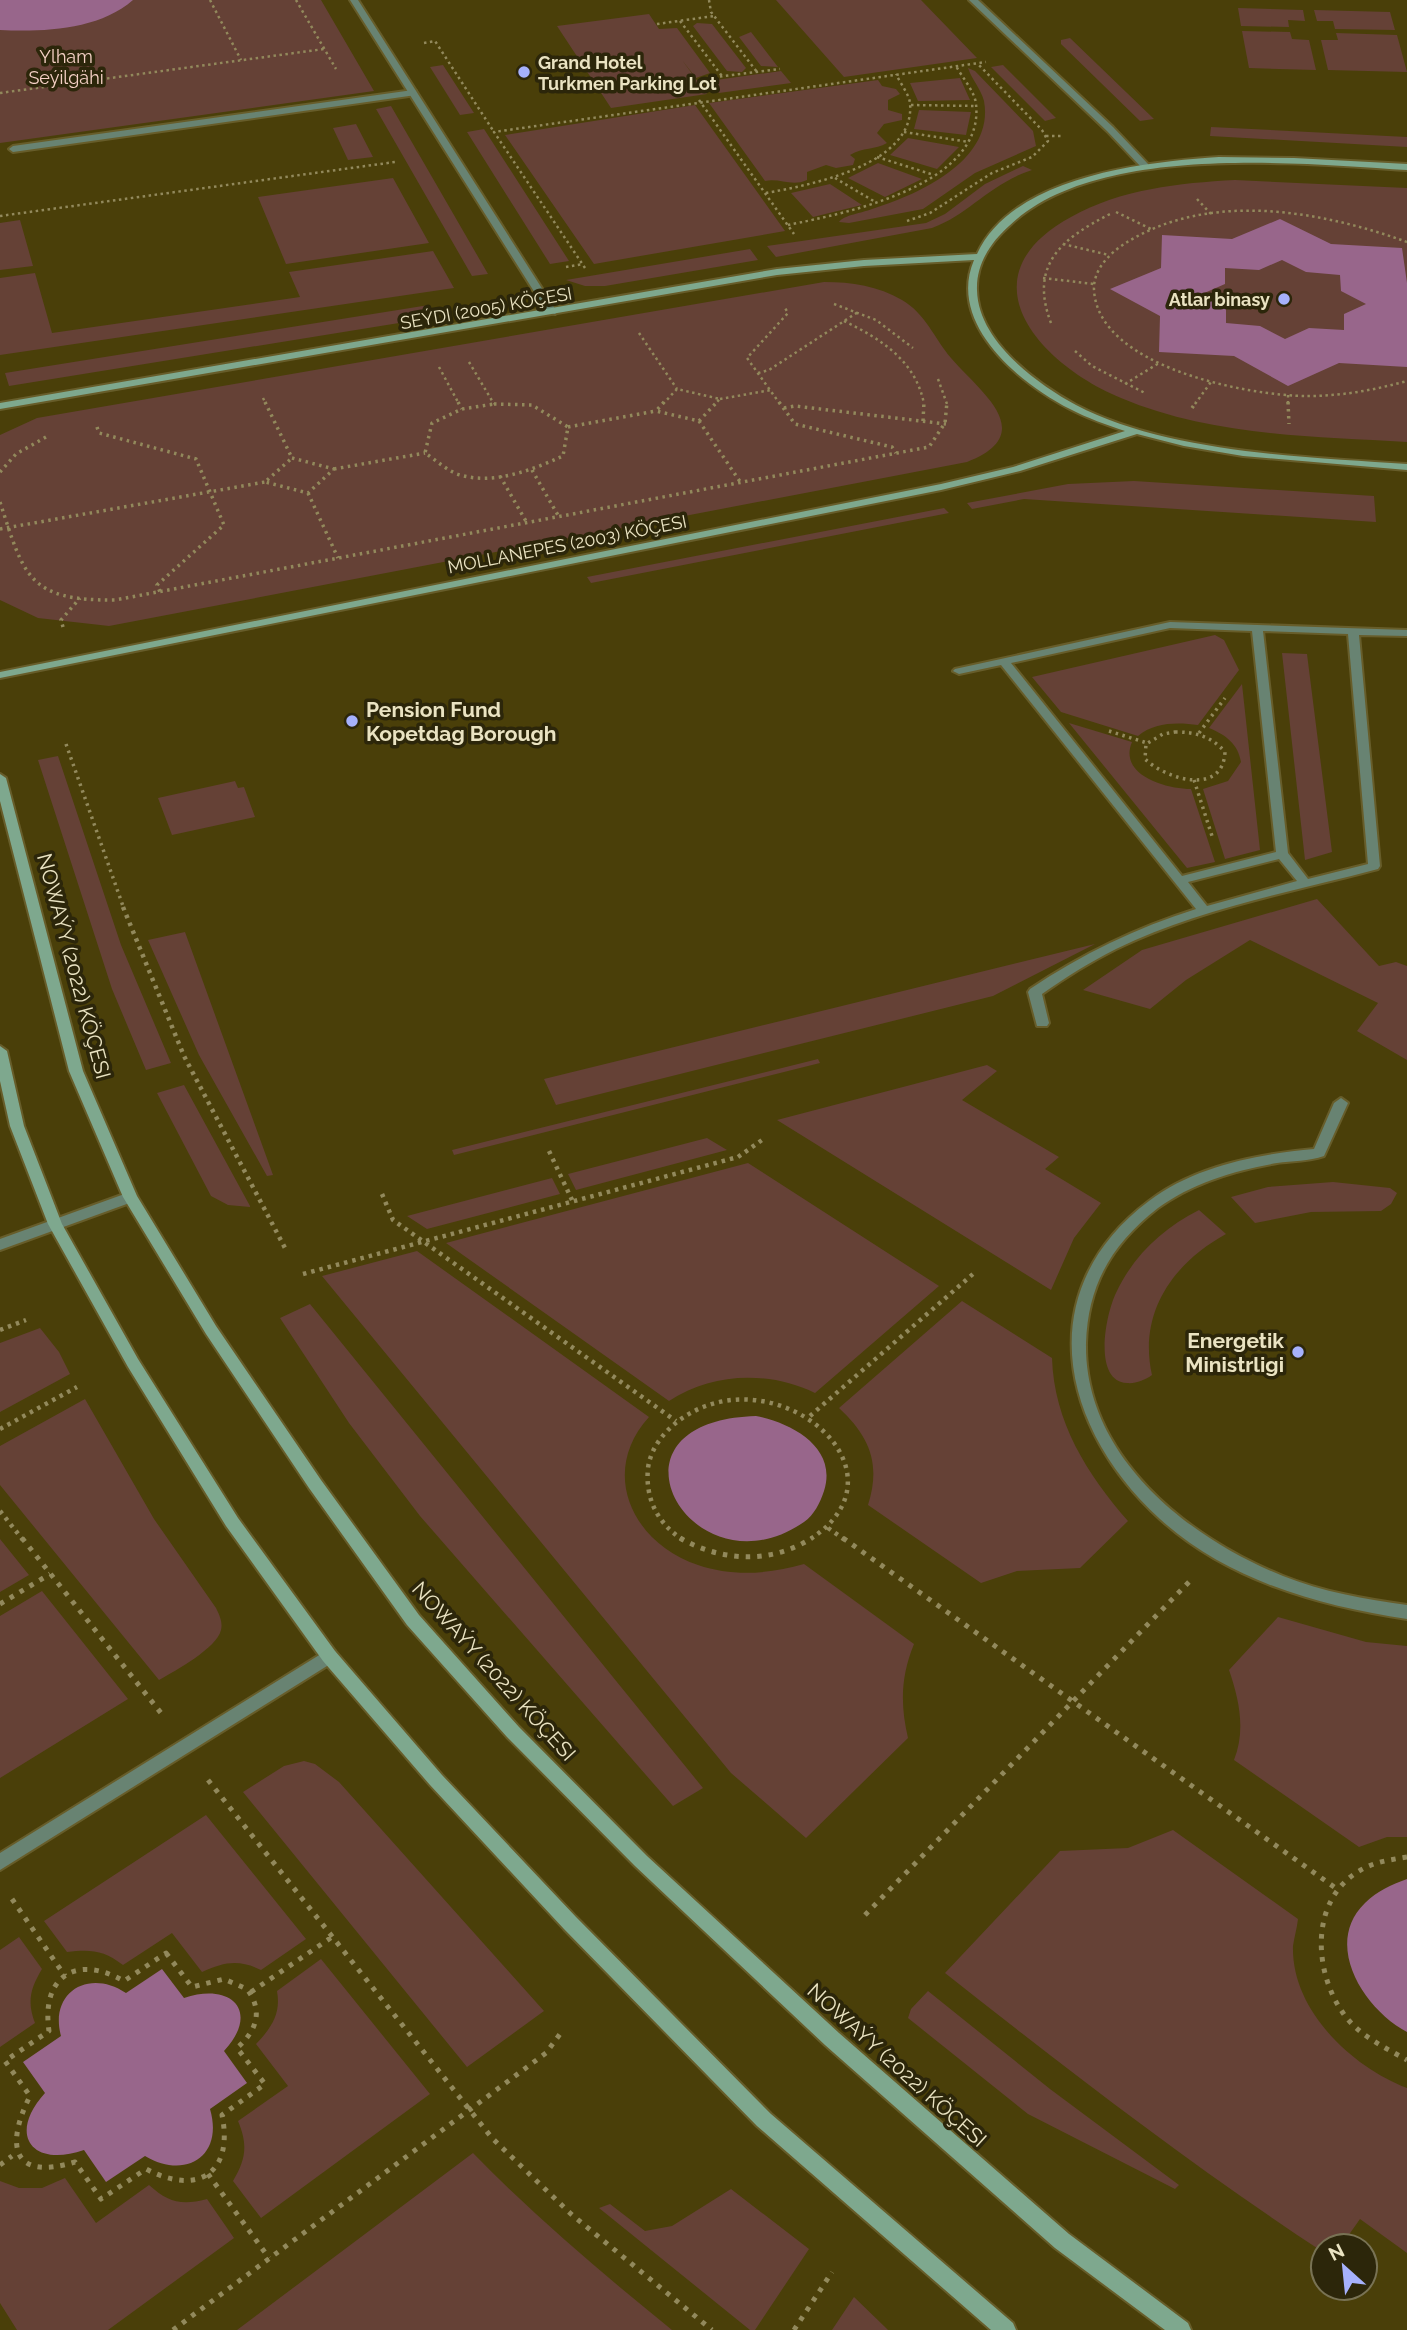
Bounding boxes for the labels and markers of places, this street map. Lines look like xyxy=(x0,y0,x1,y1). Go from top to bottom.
place label: Grand Hotel Turkmen Parking Lot xyxy=(538,52,717,94)
marker: Grand Hotel Turkmen Parking Lot xyxy=(516,64,532,80)
place label: Atlar binasy xyxy=(1169,289,1270,310)
marker: Atlar binasy xyxy=(1276,291,1292,307)
place label: Pension Fund Kopetdag Borough xyxy=(366,697,556,746)
marker: Pension Fund Kopetdag Borough xyxy=(344,713,360,729)
place label: Energetik Ministrligi xyxy=(1185,1328,1284,1377)
marker: Energetik Ministrligi xyxy=(1290,1344,1306,1360)

